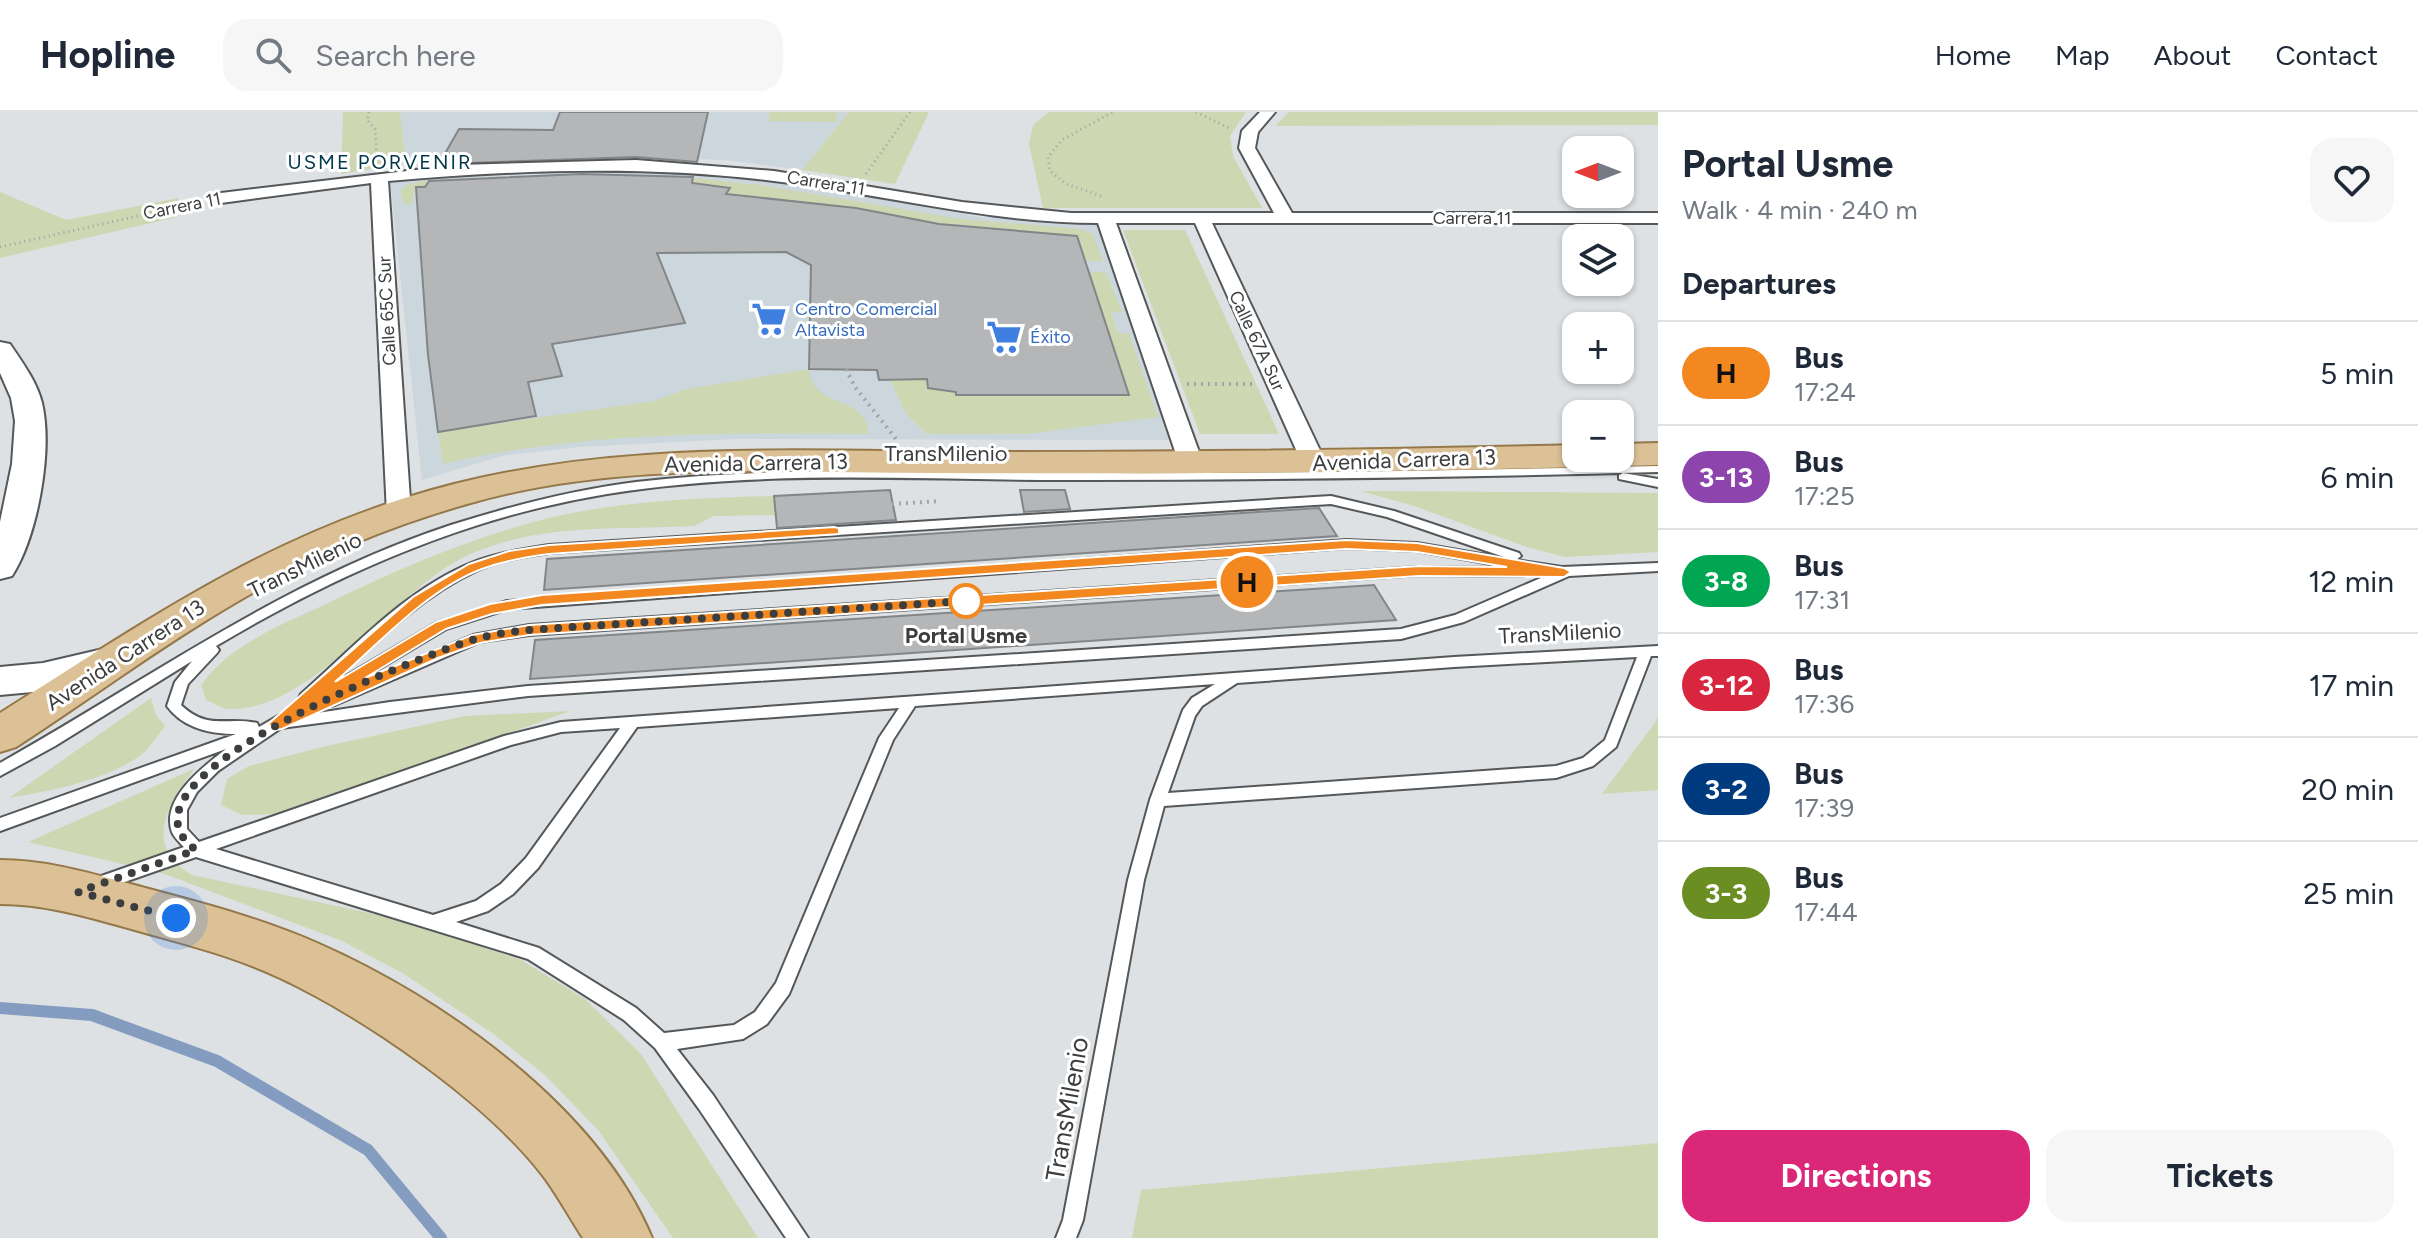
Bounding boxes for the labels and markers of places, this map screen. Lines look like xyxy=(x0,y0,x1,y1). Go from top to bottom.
place label: Centro Comercial Altavista xyxy=(795,298,937,341)
supermarket icon: Centro Comercial Altavista xyxy=(750,300,788,338)
supermarket icon: Éxito xyxy=(985,318,1023,356)
place label: Éxito xyxy=(1030,326,1071,348)
marker: Portal Usme xyxy=(949,584,983,618)
place label: Portal Usme xyxy=(905,622,1027,649)

